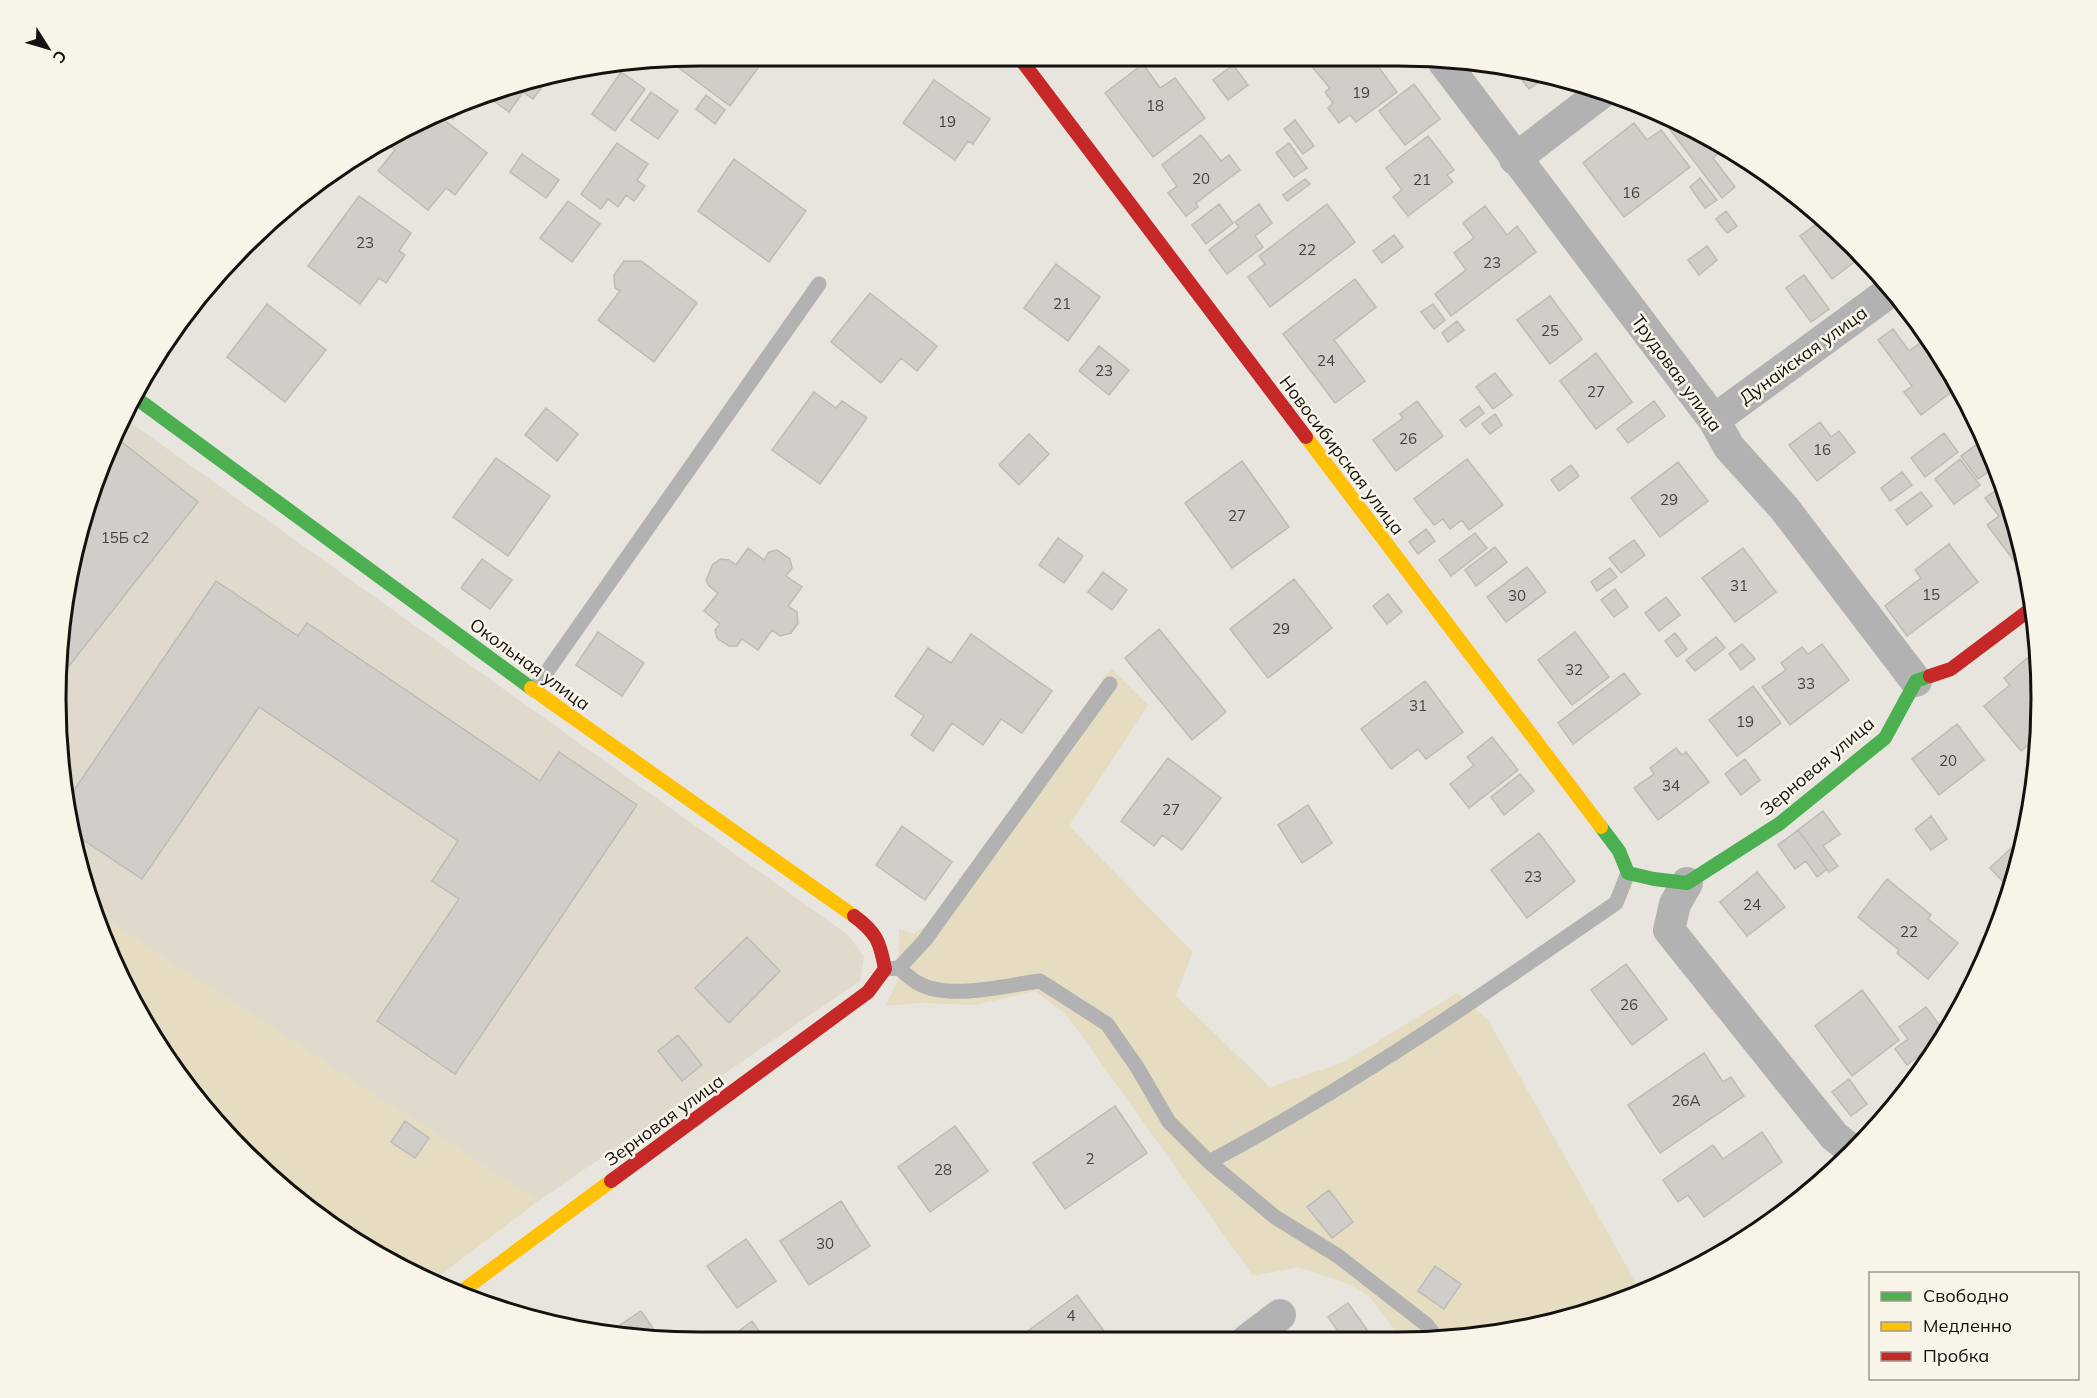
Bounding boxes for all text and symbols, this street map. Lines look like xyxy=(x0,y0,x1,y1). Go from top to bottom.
north arrow xyxy=(18,18,78,78)
text: С xyxy=(49,47,71,67)
house number: 19 xyxy=(1352,83,1370,102)
house number: 18 xyxy=(1146,96,1164,115)
house number: 19 xyxy=(938,112,956,131)
house number: 20 xyxy=(1192,169,1210,188)
house number: 21 xyxy=(1413,170,1431,189)
house number: 16 xyxy=(1622,183,1640,202)
house number: 23 xyxy=(356,233,374,252)
house number: 22 xyxy=(1298,240,1316,259)
house number: 23 xyxy=(1483,253,1501,272)
house number: 21 xyxy=(1053,294,1071,313)
street label: Дунайская улица xyxy=(1734,301,1872,409)
street label: Трудовая улица xyxy=(1627,310,1727,436)
house number: 25 xyxy=(1541,321,1559,340)
house number: 24 xyxy=(1317,351,1335,370)
house number: 23 xyxy=(1095,361,1113,380)
street label: Новосибирская улица xyxy=(1275,371,1409,539)
house number: 27 xyxy=(1587,382,1605,401)
house number: 26 xyxy=(1399,429,1417,448)
house number: 16 xyxy=(1813,440,1831,459)
house number: 29 xyxy=(1660,490,1678,509)
house number: 27 xyxy=(1228,506,1246,525)
house number: 15Б с2 xyxy=(101,528,149,547)
house number: 31 xyxy=(1730,576,1748,595)
house number: 15 xyxy=(1922,585,1940,604)
house number: 30 xyxy=(1508,586,1526,605)
street label: Окольная улица xyxy=(465,613,595,715)
house number: 29 xyxy=(1272,619,1290,638)
house number: 32 xyxy=(1565,660,1583,679)
house number: 33 xyxy=(1797,674,1815,693)
house number: 31 xyxy=(1409,696,1427,715)
house number: 19 xyxy=(1736,712,1754,731)
street label: Зерновая улица xyxy=(1755,712,1879,820)
house number: 20 xyxy=(1939,751,1957,770)
house number: 34 xyxy=(1662,776,1680,795)
house number: 27 xyxy=(1162,800,1180,819)
house number: 23 xyxy=(1524,867,1542,886)
house number: 24 xyxy=(1743,895,1761,914)
house number: 22 xyxy=(1900,922,1918,941)
house number: 26 xyxy=(1620,995,1638,1014)
street label: Зерновая улица xyxy=(600,1069,728,1171)
house number: 26А xyxy=(1671,1091,1701,1110)
house number: 2 xyxy=(1085,1149,1095,1168)
house number: 28 xyxy=(934,1160,952,1179)
house number: 30 xyxy=(816,1234,834,1253)
legend xyxy=(1869,1272,2079,1380)
text: Свободно xyxy=(1923,1284,2009,1307)
house number: 4 xyxy=(1066,1306,1076,1325)
text: Медленно xyxy=(1923,1314,2012,1337)
text: Пробка xyxy=(1923,1344,1989,1367)

